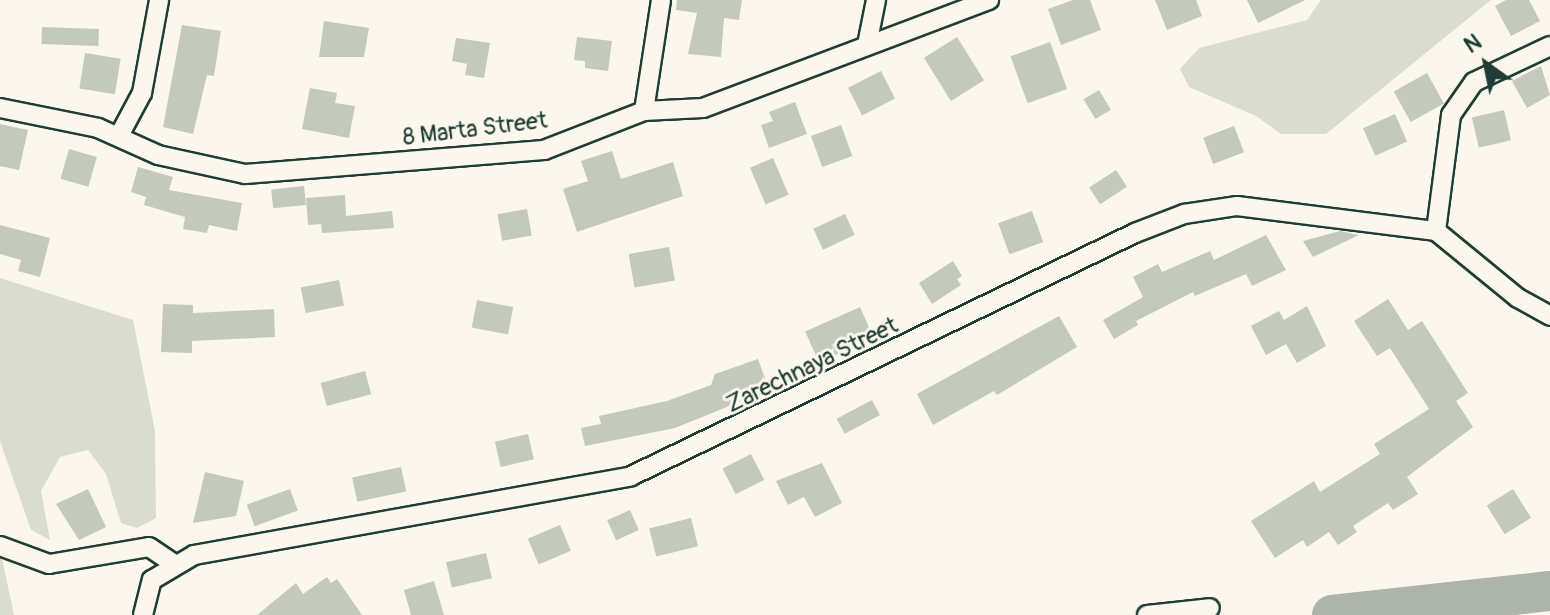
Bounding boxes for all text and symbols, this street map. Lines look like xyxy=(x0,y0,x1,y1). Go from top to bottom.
north arrow xyxy=(1446,24,1526,104)
text: N xyxy=(1459,28,1487,60)
street label: 8 Marta Street xyxy=(401,106,549,152)
street label: Zarechnaya Street xyxy=(721,311,903,419)

